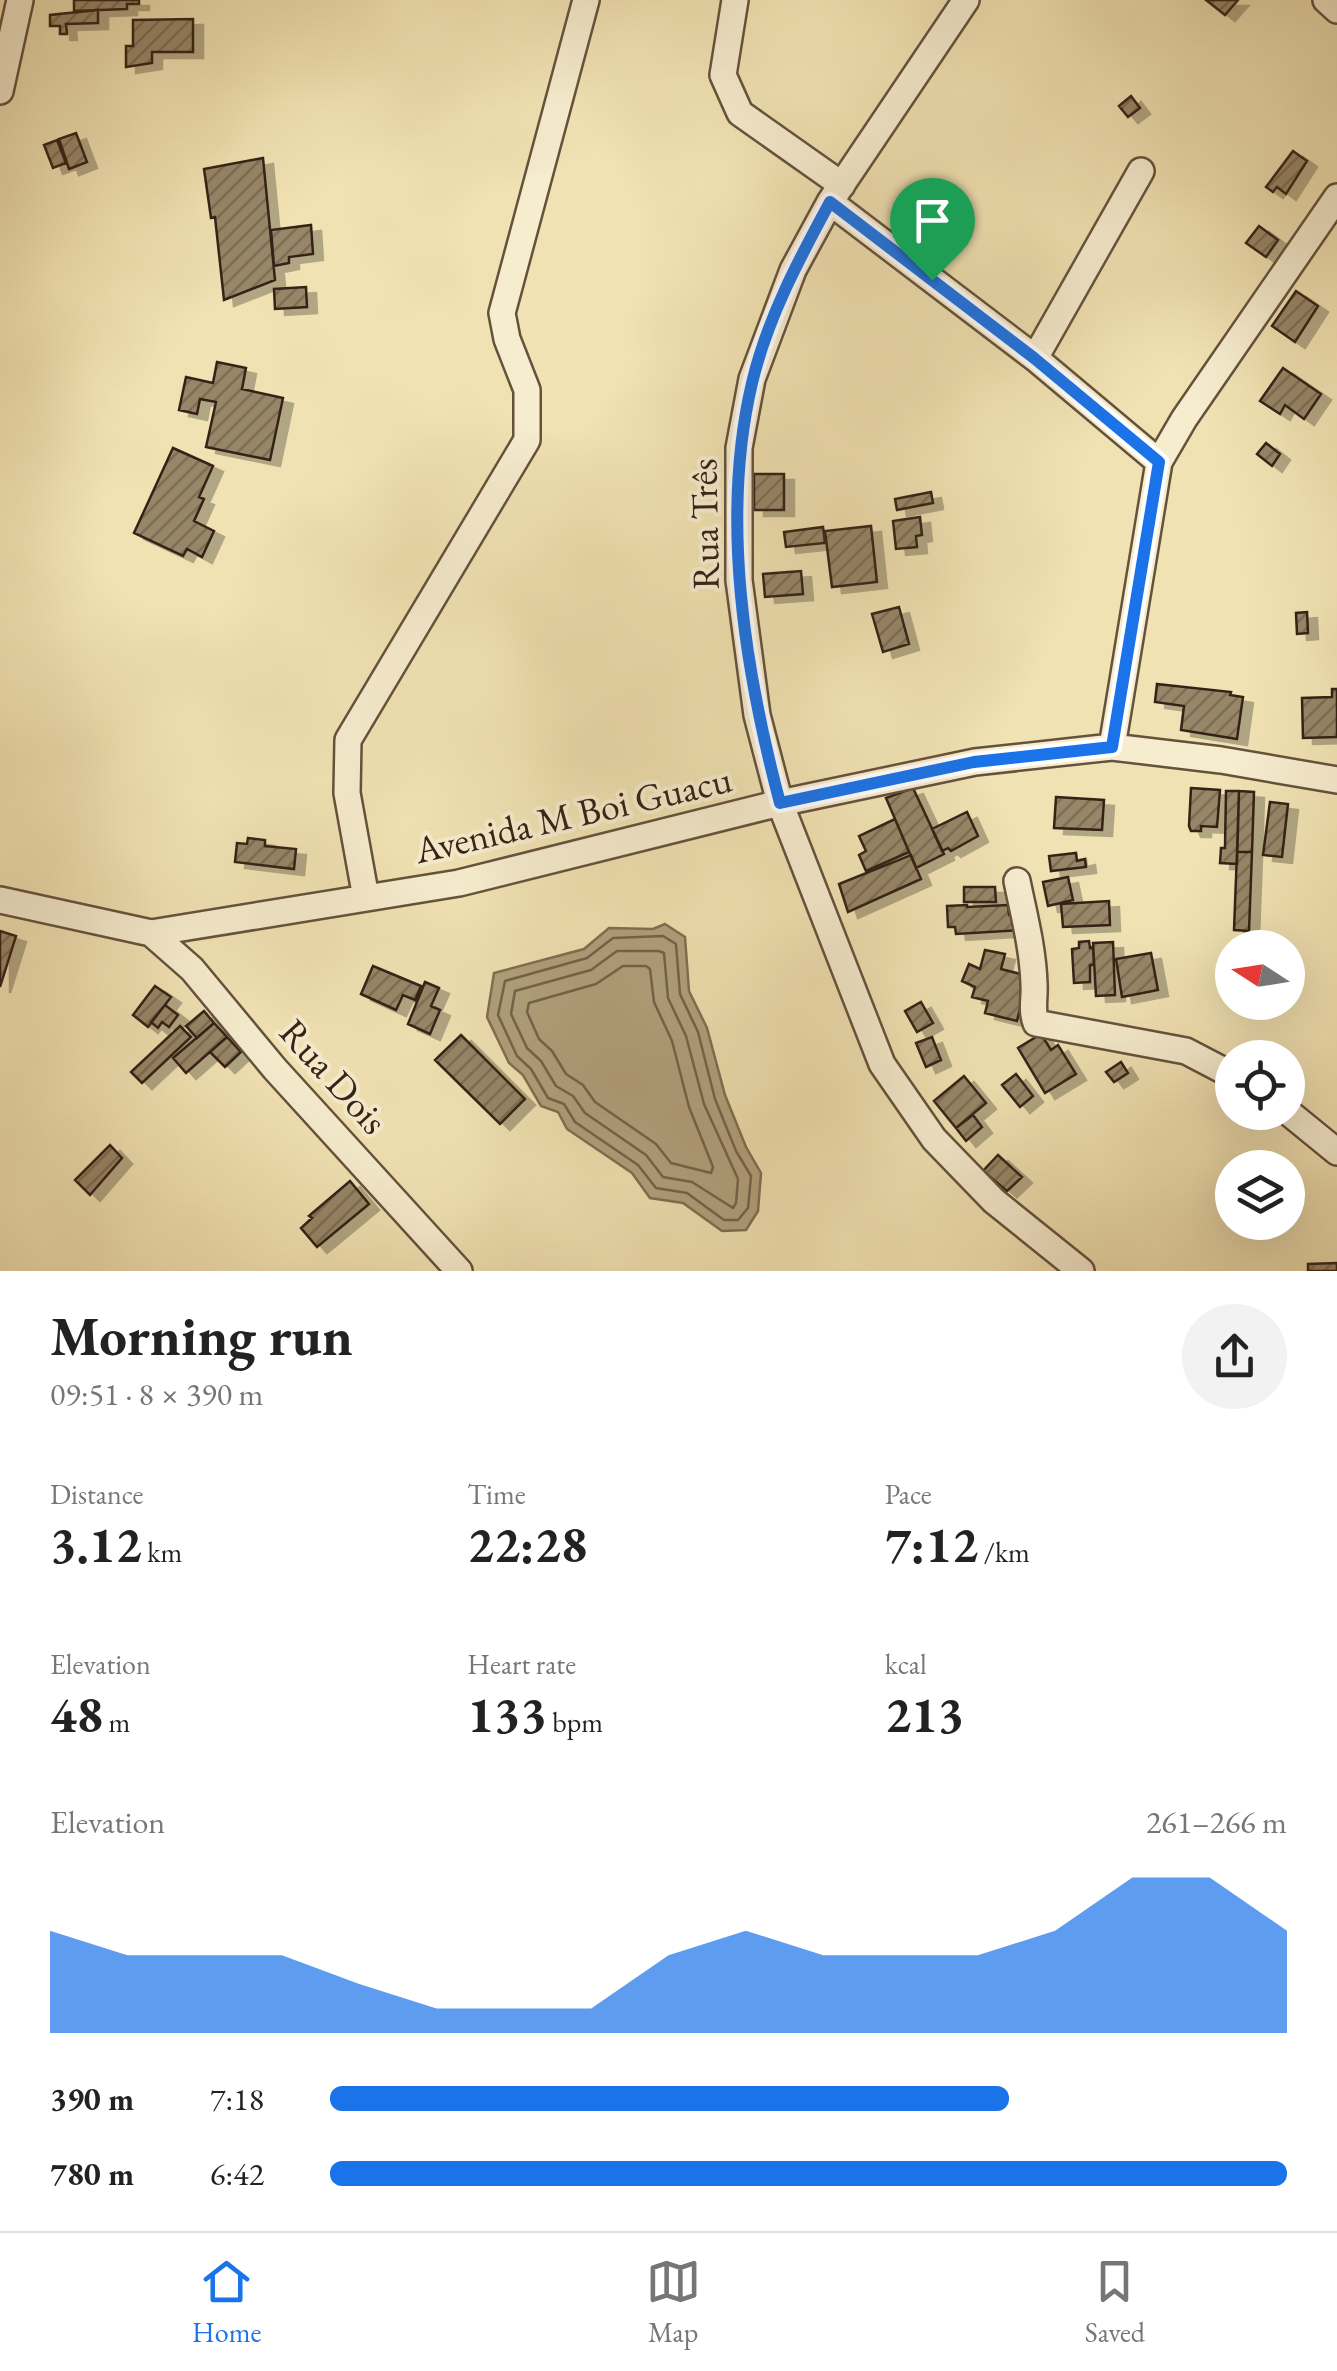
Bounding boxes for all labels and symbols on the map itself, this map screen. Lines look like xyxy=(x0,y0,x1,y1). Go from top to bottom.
pin xyxy=(890,178,975,281)
street label: Rua Três xyxy=(678,458,730,590)
street label: Avenida M Boi Guacu xyxy=(409,754,736,875)
north arrow xyxy=(1215,930,1305,1020)
street label: Rua Dois xyxy=(269,1008,399,1144)

